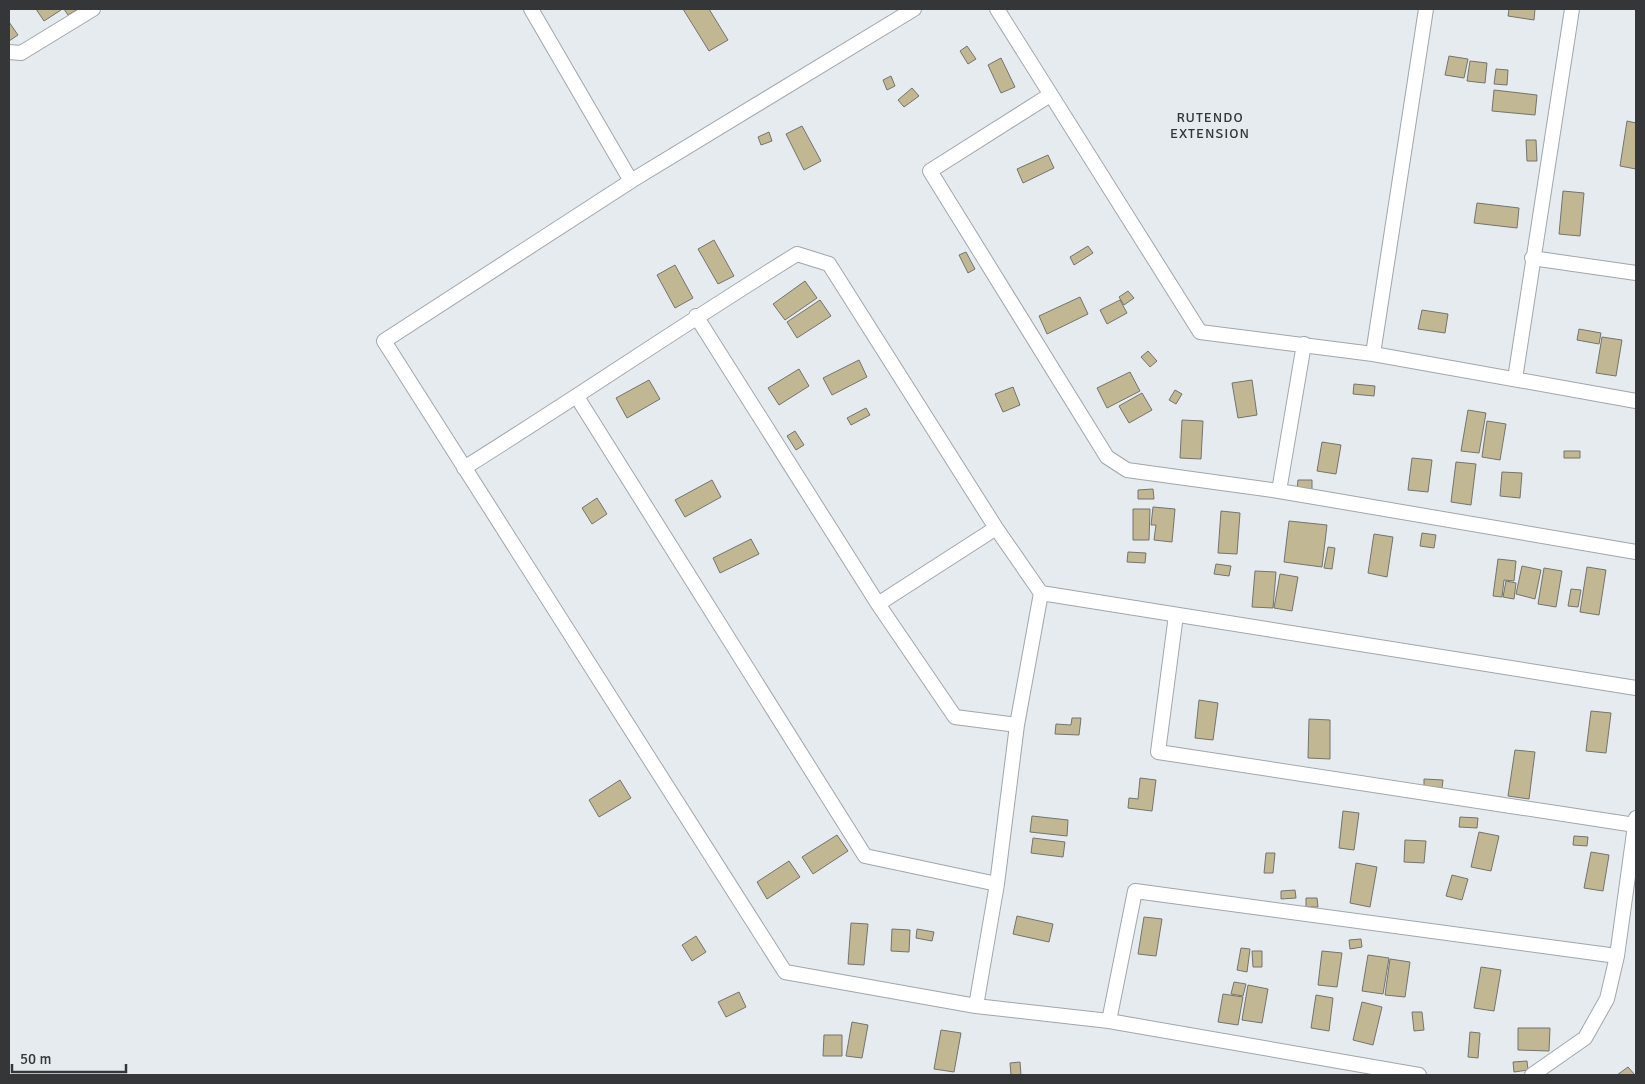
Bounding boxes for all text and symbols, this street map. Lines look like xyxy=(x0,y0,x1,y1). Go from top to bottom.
district label: RUTENDO EXTENSION xyxy=(1170,109,1250,142)
scale bar xyxy=(12,1042,126,1074)
text: 50 m xyxy=(20,1050,51,1068)

